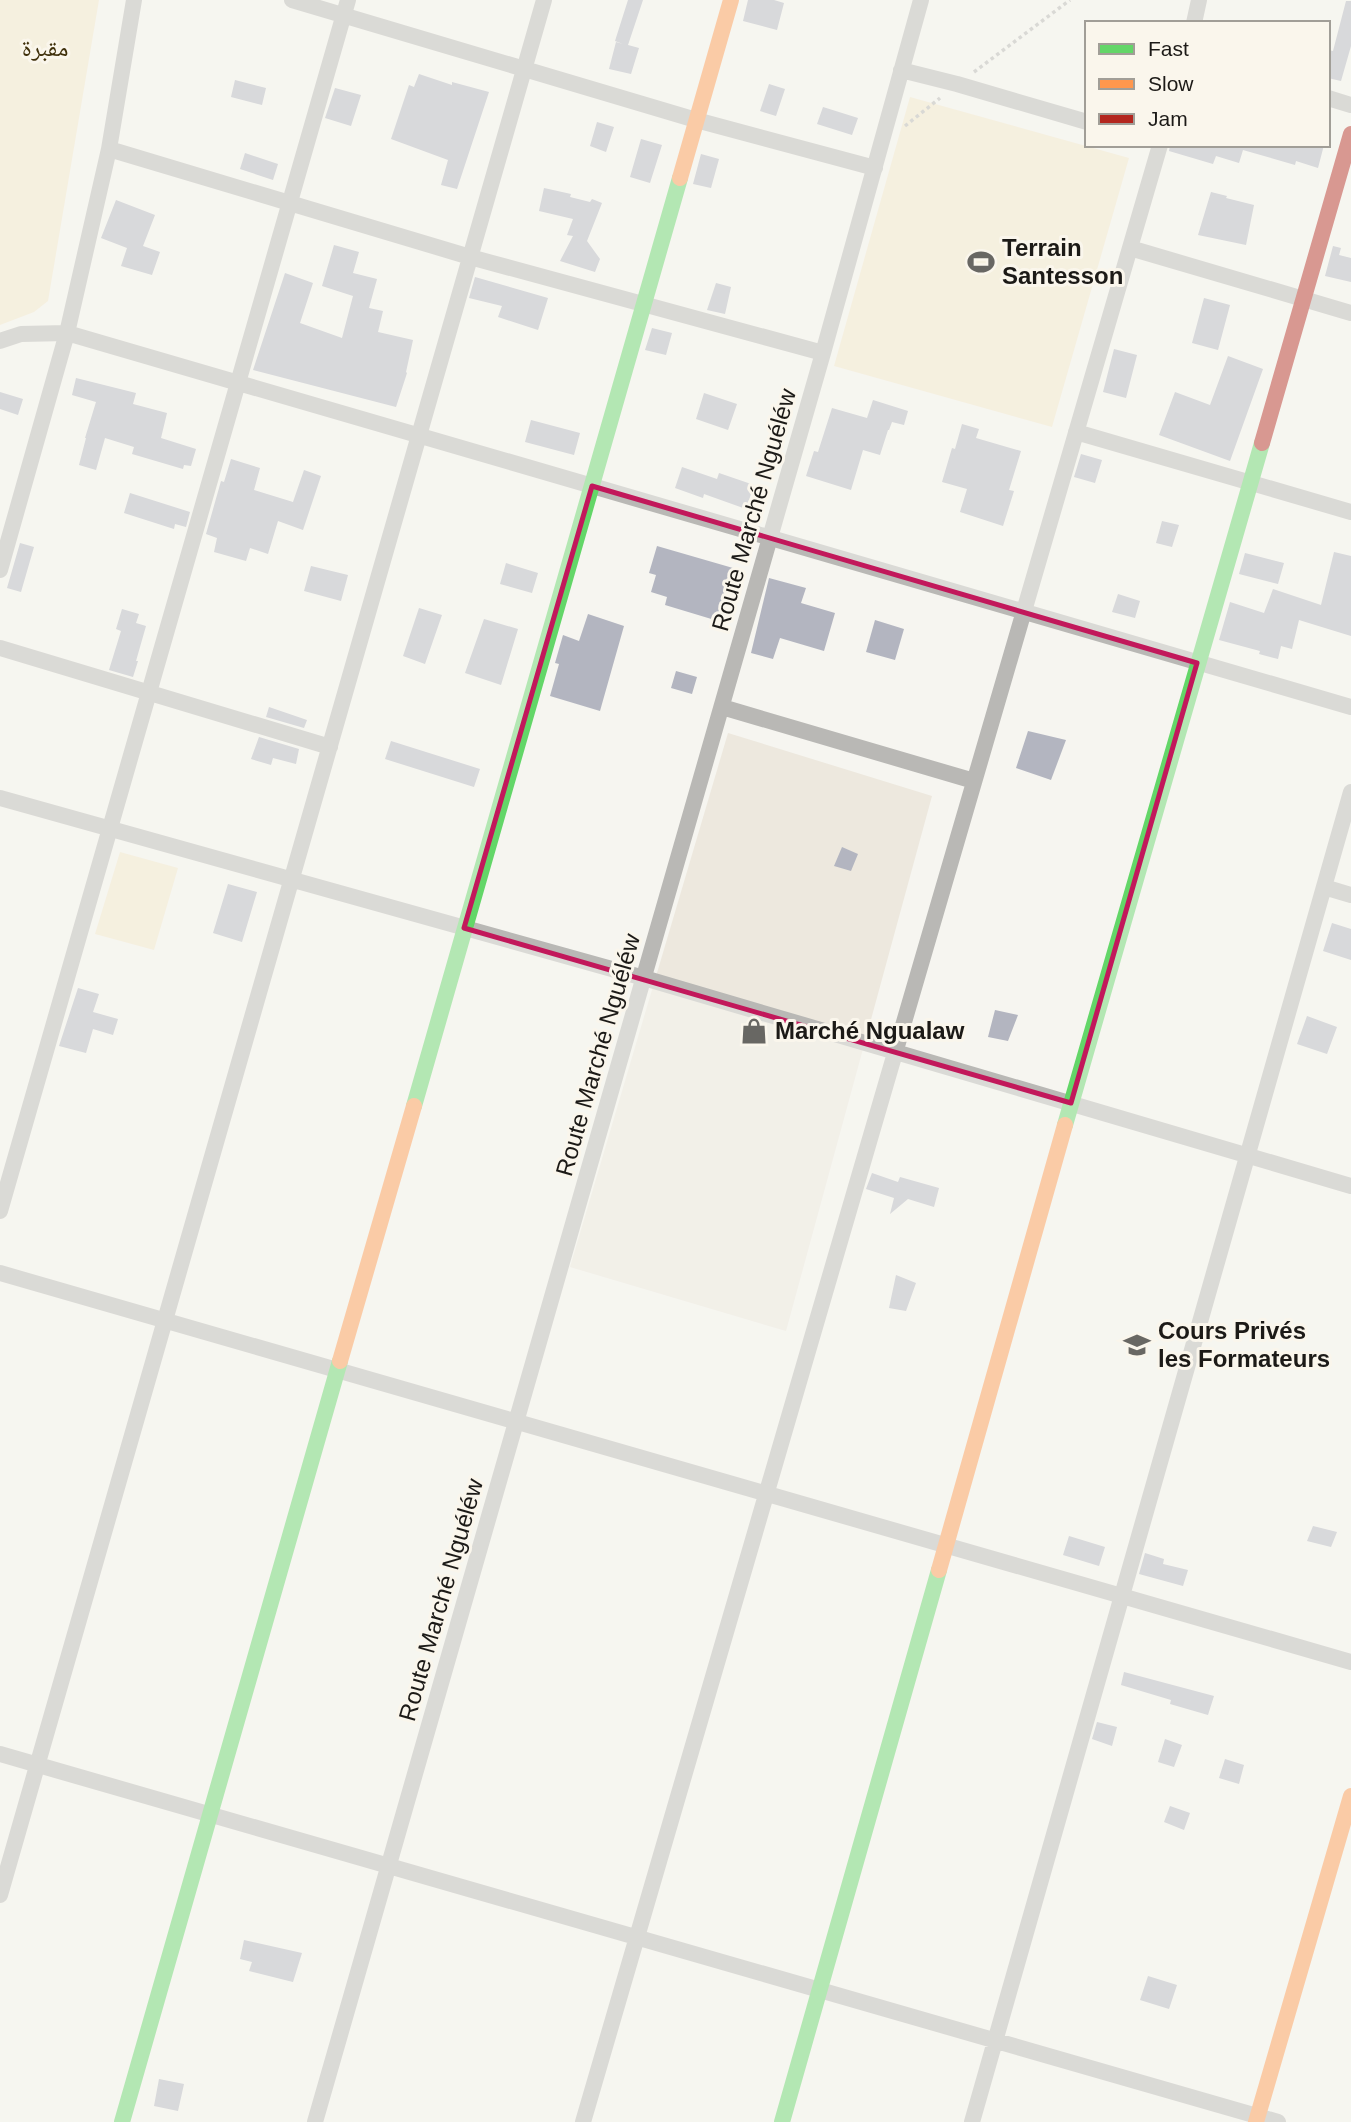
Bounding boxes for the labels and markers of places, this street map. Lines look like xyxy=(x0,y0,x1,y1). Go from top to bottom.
place label: Terrain Santesson xyxy=(1002,234,1123,289)
sports icon: Terrain Santesson xyxy=(966,247,996,277)
shop icon: Marché Ngualaw xyxy=(739,1016,769,1046)
place label: Marché Ngualaw xyxy=(775,1017,965,1044)
place label: Cours Privés les Formateurs xyxy=(1158,1317,1330,1372)
school or university icon: Cours Privés les Formateurs xyxy=(1122,1330,1152,1360)

